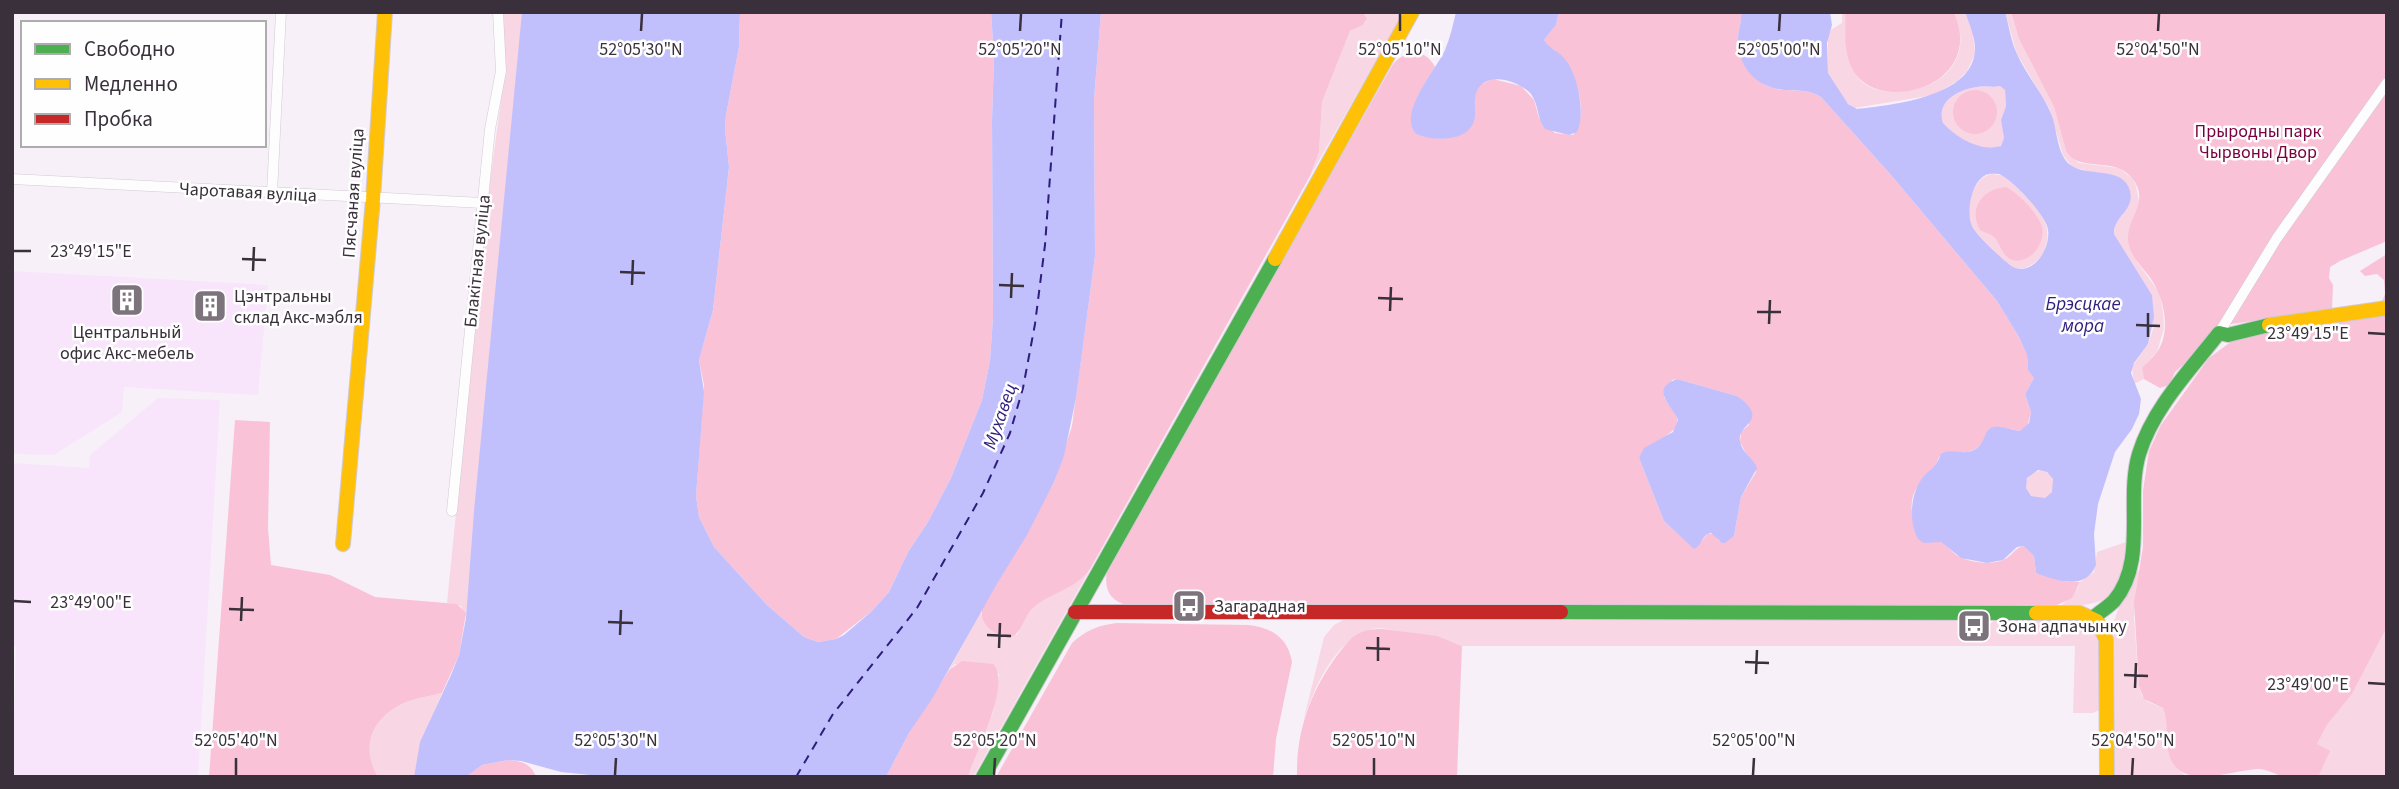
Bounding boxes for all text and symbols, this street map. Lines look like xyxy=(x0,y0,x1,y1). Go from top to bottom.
legend xyxy=(21,21,266,147)
text: Свободно xyxy=(84,34,175,64)
text: 52°05'30"N xyxy=(599,37,683,62)
text: 52°05'20"N xyxy=(978,37,1062,62)
text: 52°05'10"N xyxy=(1358,37,1442,62)
text: 52°05'00"N xyxy=(1737,37,1821,62)
text: 52°04'50"N xyxy=(2116,37,2200,62)
text: Медленно xyxy=(84,69,178,99)
text: Пробка xyxy=(84,104,153,134)
park label: Прыродны парк Чырвоны Двор xyxy=(2195,119,2322,165)
street label: Пясчаная вуліца xyxy=(337,127,370,259)
street label: Чаротавая вуліца xyxy=(178,176,317,209)
street label: Блакітная вуліца xyxy=(458,193,497,329)
text: 23°49'15"E xyxy=(50,239,132,264)
building icon: Центральный офис Акс-мебель xyxy=(108,281,146,319)
place label: Цэнтральны склад Акс-мэбля xyxy=(234,284,363,330)
building icon: Цэнтральны склад Акс-мэбля xyxy=(191,287,229,325)
water label: Брэсцкае мора xyxy=(2045,291,2121,340)
place label: Центральный офис Акс-мебель xyxy=(60,320,194,366)
text: 23°49'15"E xyxy=(2267,321,2349,346)
water label: Мухавец xyxy=(977,380,1024,453)
bus stop icon: Загарадная xyxy=(1170,587,1208,625)
text: 23°49'00"E xyxy=(50,590,132,615)
place label: Загарадная xyxy=(1214,594,1306,619)
bus stop icon: Зона адпачынку xyxy=(1955,607,1993,645)
place label: Зона адпачынку xyxy=(1998,614,2127,639)
text: 23°49'00"E xyxy=(2267,672,2349,697)
text: 52°05'40"N xyxy=(194,728,278,753)
text: 52°05'30"N xyxy=(574,728,658,753)
text: 52°05'20"N xyxy=(953,728,1037,753)
text: 52°05'10"N xyxy=(1332,728,1416,753)
text: 52°05'00"N xyxy=(1712,728,1796,753)
text: 52°04'50"N xyxy=(2091,728,2175,753)

